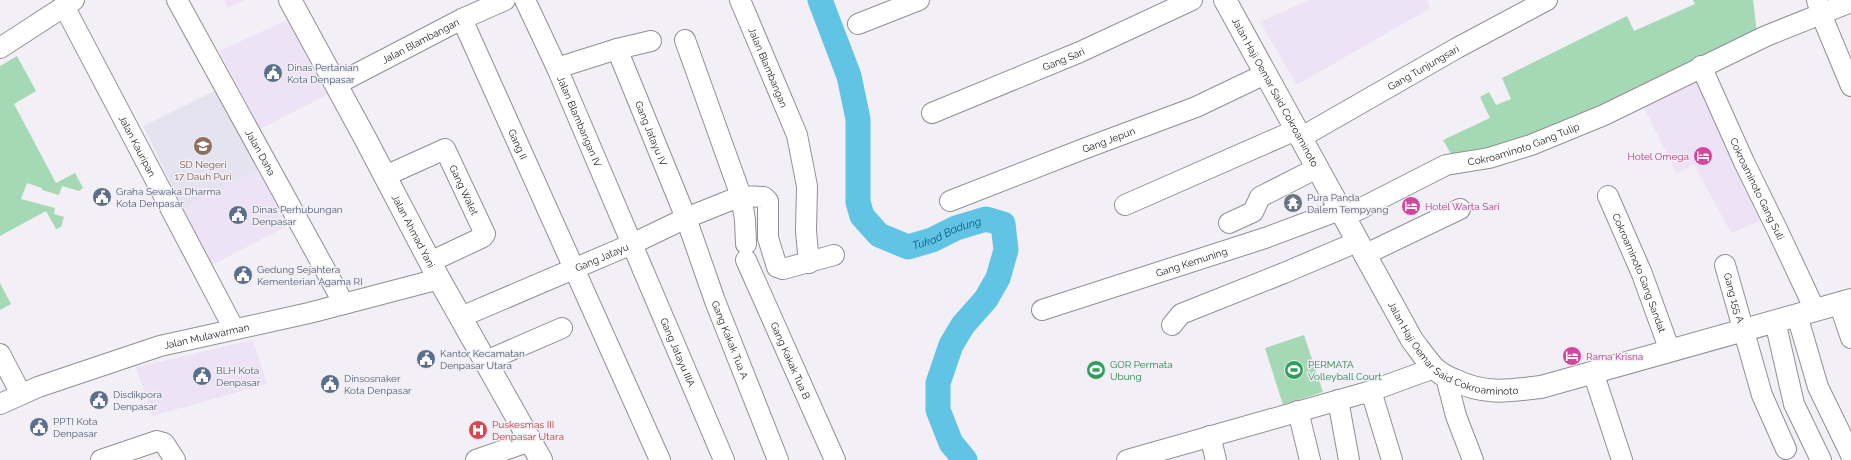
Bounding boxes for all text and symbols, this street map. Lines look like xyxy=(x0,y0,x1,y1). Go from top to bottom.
street label: Jalan Blambangan xyxy=(380,16,461,66)
street label: Jalan Haji Oemar Said Cokroaminoto xyxy=(1230,16,1321,169)
street label: Jalan Blambangan xyxy=(746,26,790,109)
street label: Gang Tunjungsari xyxy=(1386,43,1461,93)
street label: Gang Sari xyxy=(1041,46,1086,73)
public building icon: Dinas Pertanian Kota Denpasar xyxy=(262,62,284,84)
place label: Dinas Pertanian Kota Denpasar xyxy=(287,62,359,85)
street label: Jalan Blambangan IV xyxy=(555,74,603,169)
street label: Gang Jatayu IV xyxy=(633,99,669,168)
street label: Jalan Kauripan xyxy=(116,113,158,179)
street label: Cokroaminoto Gang Tulip xyxy=(1467,121,1581,167)
street label: Gang Jepun xyxy=(1081,125,1137,155)
street label: Gang II xyxy=(506,127,529,161)
street label: Jalan Daha xyxy=(243,128,277,178)
school or university icon: SD Negeri 17 Dauh Puri xyxy=(192,135,214,157)
street label: Cokroaminoto Gang Suli xyxy=(1728,136,1786,242)
hotel icon: Hotel Omega xyxy=(1692,145,1714,167)
place label: Hotel Omega xyxy=(1628,151,1689,162)
place label: SD Negeri 17 Dauh Puri xyxy=(175,159,231,182)
street label: Gang Walet xyxy=(447,163,481,218)
public building icon: Graha Sewaka Dharma Kota Denpasar xyxy=(91,186,113,208)
place label: Graha Sewaka Dharma Kota Denpasar xyxy=(116,186,221,209)
temple icon: Pura Panda Dalem Tempyang xyxy=(1282,192,1304,214)
place label: Pura Panda Dalem Tempyang xyxy=(1307,192,1388,215)
street label: Jalan Ahmad Yani xyxy=(390,193,437,270)
hotel icon: Hotel Warta Sari xyxy=(1400,195,1422,217)
place label: Hotel Warta Sari xyxy=(1425,201,1499,212)
public building icon: Dinas Perhubungan Denpasar xyxy=(227,204,249,226)
place label: Dinas Perhubungan Denpasar xyxy=(252,204,343,227)
street label: Cokroaminoto Gang Sandat xyxy=(1610,212,1668,335)
water label: Tukad Badung xyxy=(911,215,983,252)
street label: Gang Jatayu xyxy=(573,241,630,274)
street label: Gang Kemuning xyxy=(1154,246,1229,279)
public building icon: Gedung Sejahtera Kementerian Agama RI xyxy=(232,264,254,286)
place label: Gedung Sejahtera Kementerian Agama RI xyxy=(257,264,363,287)
street label: Gang 155 A xyxy=(1721,272,1746,324)
street label: Gang Kakak Tua A xyxy=(709,299,750,381)
street label: Jalan Haji Oemar Said Cokroaminoto xyxy=(1386,300,1519,397)
street label: Gang Jatayu IIIA xyxy=(658,316,697,389)
street label: Gang Kakak Tua B xyxy=(768,320,812,401)
street label: Jalan Mulawarman xyxy=(163,321,250,351)
hotel icon: Rama Krisna xyxy=(1561,345,1583,367)
public building icon: Kantor Kecamatan Denpasar Utara xyxy=(415,348,437,370)
place label: Kantor Kecamatan Denpasar Utara xyxy=(440,348,525,371)
place label: Rama Krisna xyxy=(1586,351,1643,362)
sports icon: GOR Permata Ubung xyxy=(1085,359,1107,381)
place label: GOR Permata Ubung xyxy=(1110,359,1173,382)
sports icon: PERMATA Volleyball Court xyxy=(1283,359,1305,381)
place label: PERMATA Volleyball Court xyxy=(1308,359,1382,382)
public building icon: BLH Kota Denpasar xyxy=(191,365,213,387)
place label: BLH Kota Denpasar xyxy=(216,365,261,388)
public building icon: Dinsosnaker Kota Denpasar xyxy=(319,373,341,395)
place label: Dinsosnaker Kota Denpasar xyxy=(344,373,412,396)
public building icon: Disdikpora Denpasar xyxy=(88,389,110,411)
place label: Disdikpora Denpasar xyxy=(113,389,162,412)
public building icon: PPTI Kota Denpasar xyxy=(28,416,50,438)
place label: PPTI Kota Denpasar xyxy=(53,416,98,439)
hospital icon: Puskesmas III Denpasar Utara xyxy=(467,419,489,441)
place label: Puskesmas III Denpasar Utara xyxy=(492,419,564,442)

